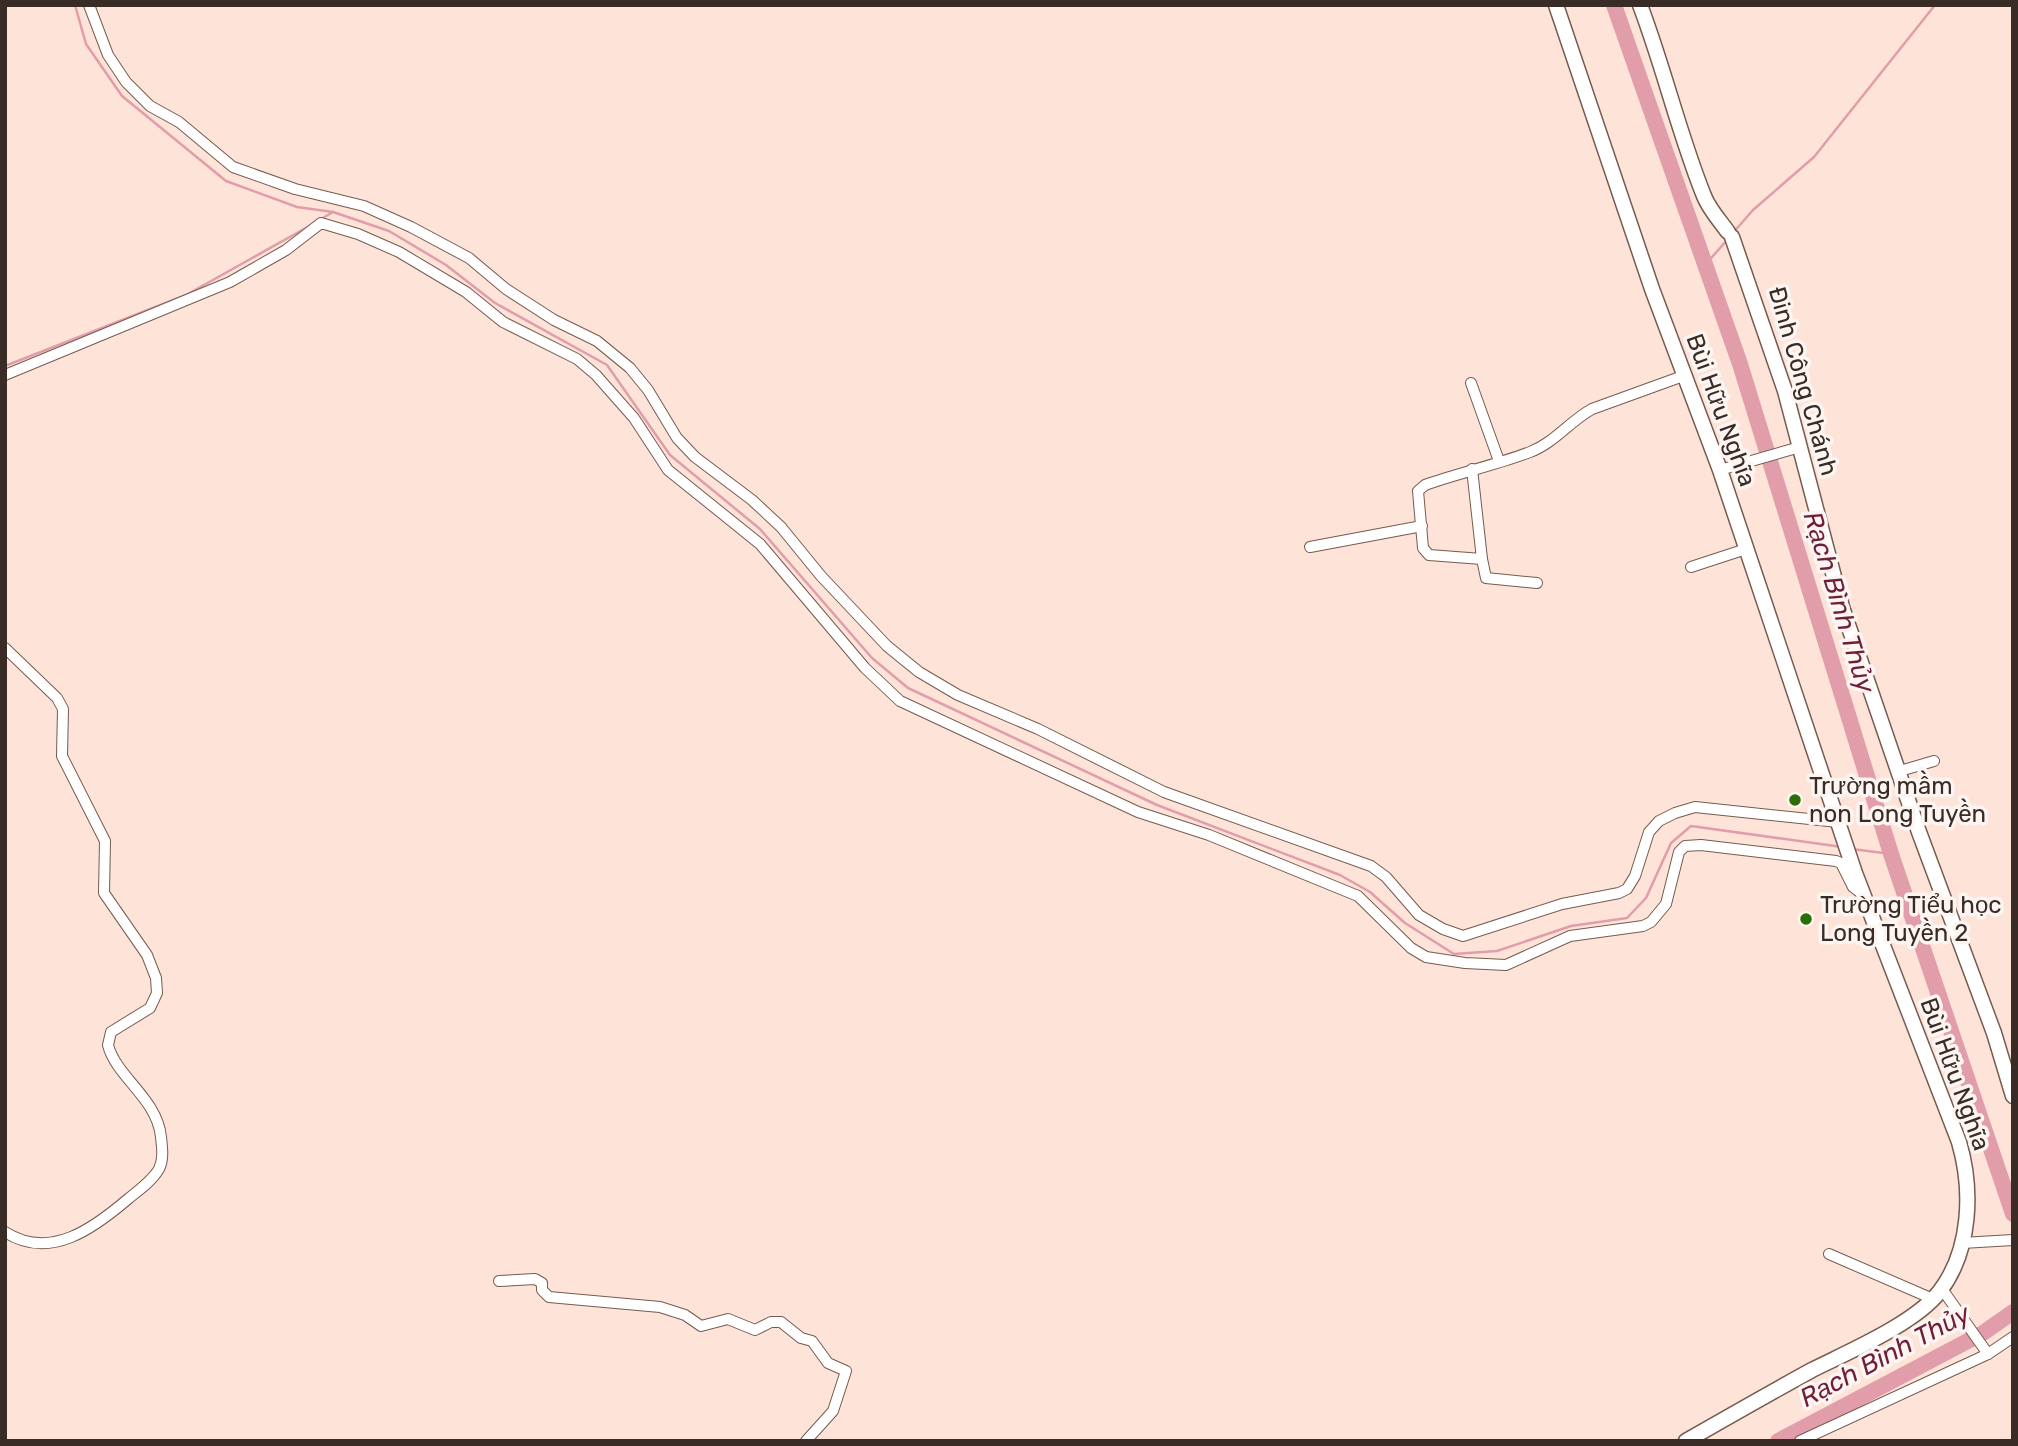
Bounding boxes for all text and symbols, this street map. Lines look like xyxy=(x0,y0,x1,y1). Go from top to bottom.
street label: Đinh Công Chánh xyxy=(1763,283,1843,479)
street label: Bùi Hữu Nghĩa xyxy=(1680,330,1762,490)
water label: Rạch Bình Thủy xyxy=(1797,507,1882,697)
place label: Trường mầm non Long Tuyền xyxy=(1809,770,1986,828)
marker: Trường mầm non Long Tuyền xyxy=(1787,792,1803,808)
place label: Trường Tiểu học Long Tuyền 2 xyxy=(1820,891,2002,947)
marker: Trường Tiểu học Long Tuyền 2 xyxy=(1798,911,1814,927)
street label: Bùi Hữu Nghĩa xyxy=(1914,994,1996,1154)
water label: Rạch Bình Thủy xyxy=(1795,1298,1976,1414)

